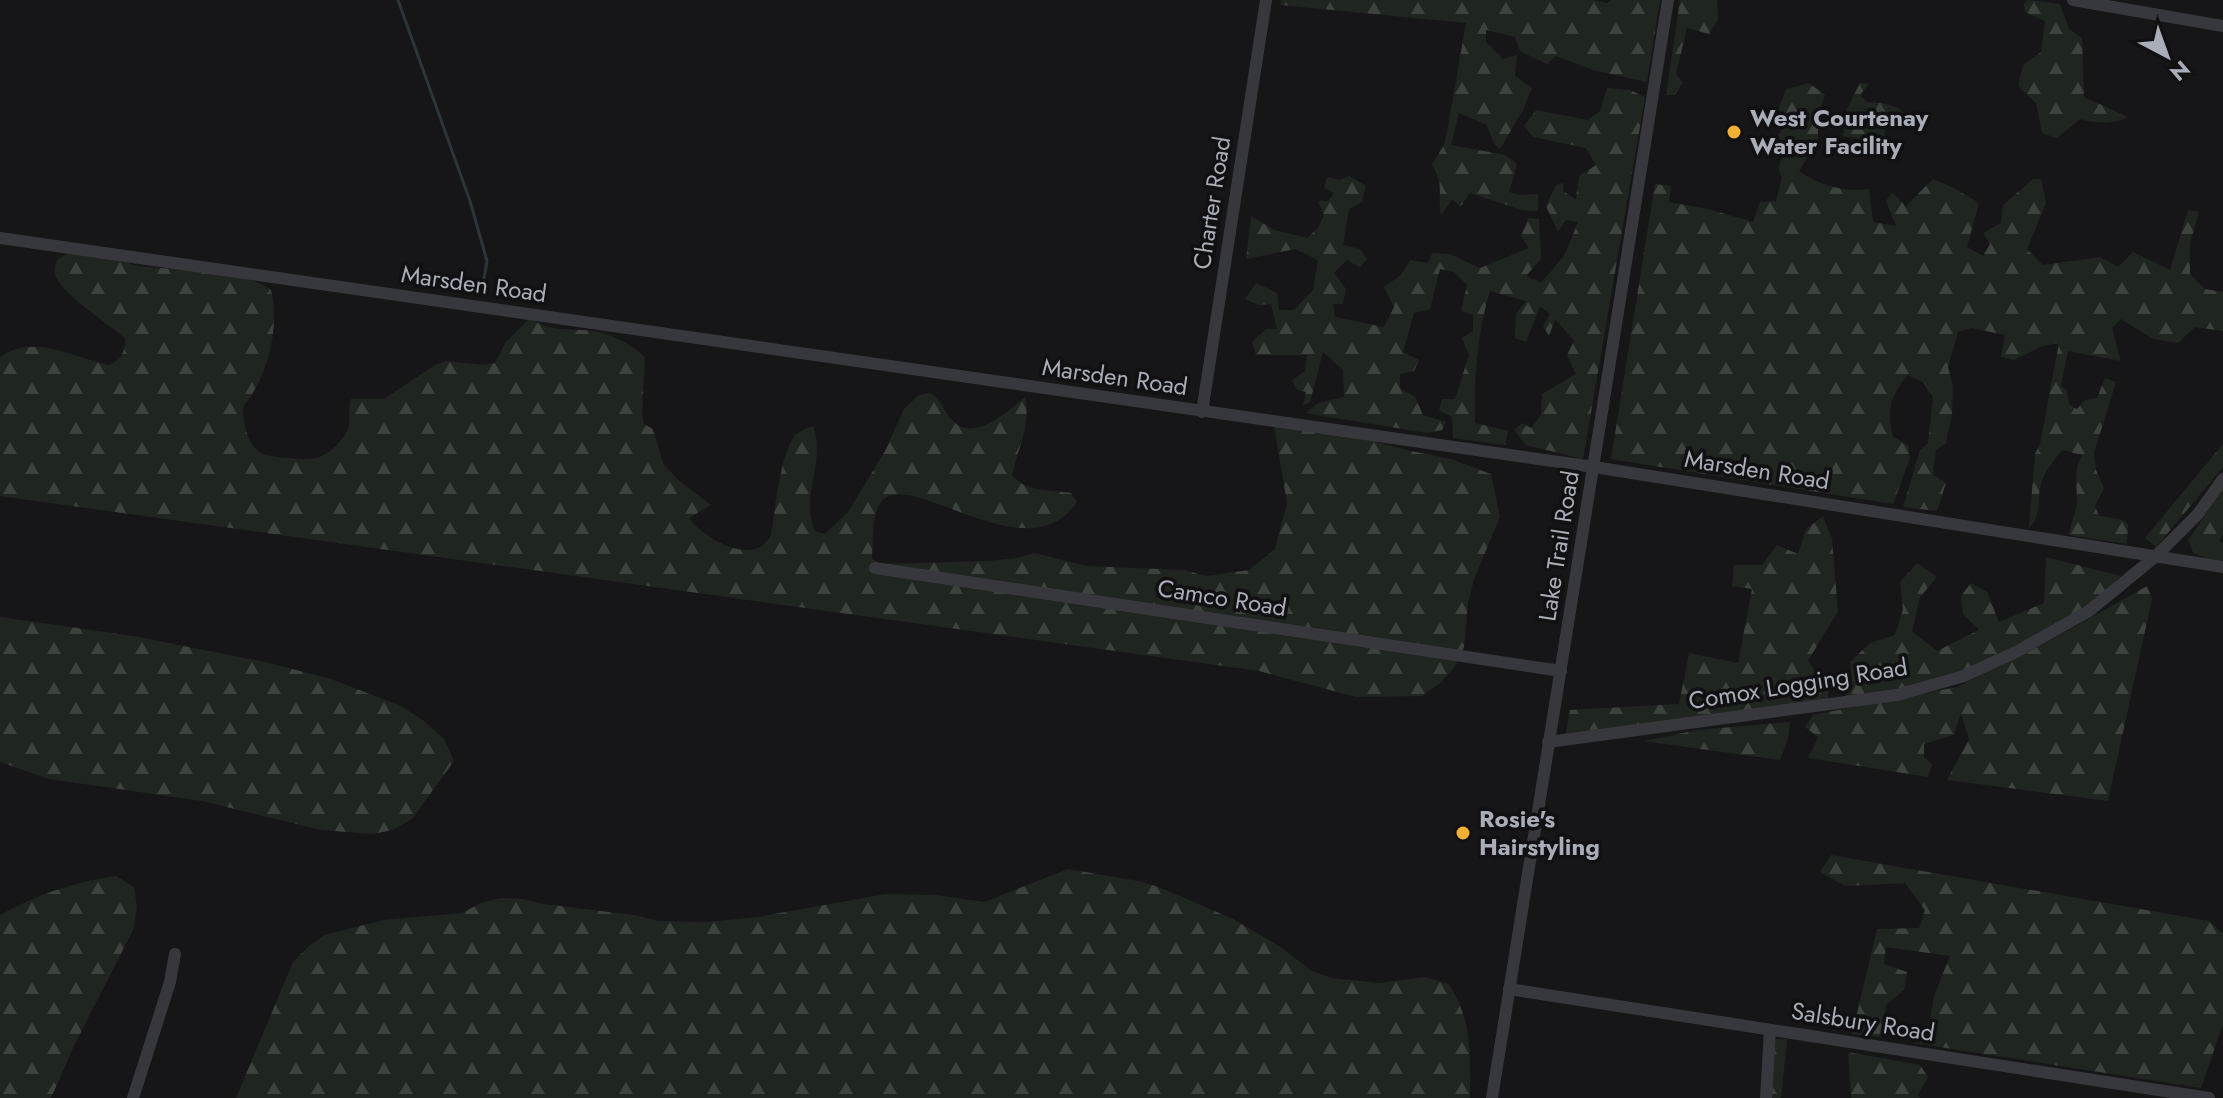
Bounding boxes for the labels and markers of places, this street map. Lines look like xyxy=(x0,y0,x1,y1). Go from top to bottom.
place label: West Courtenay Water Facility xyxy=(1750,100,1929,163)
marker: West Courtenay Water Facility xyxy=(1725,123,1743,141)
place label: Rosie's Hairstyling xyxy=(1479,801,1600,864)
marker: Rosie's Hairstyling xyxy=(1454,824,1472,842)

